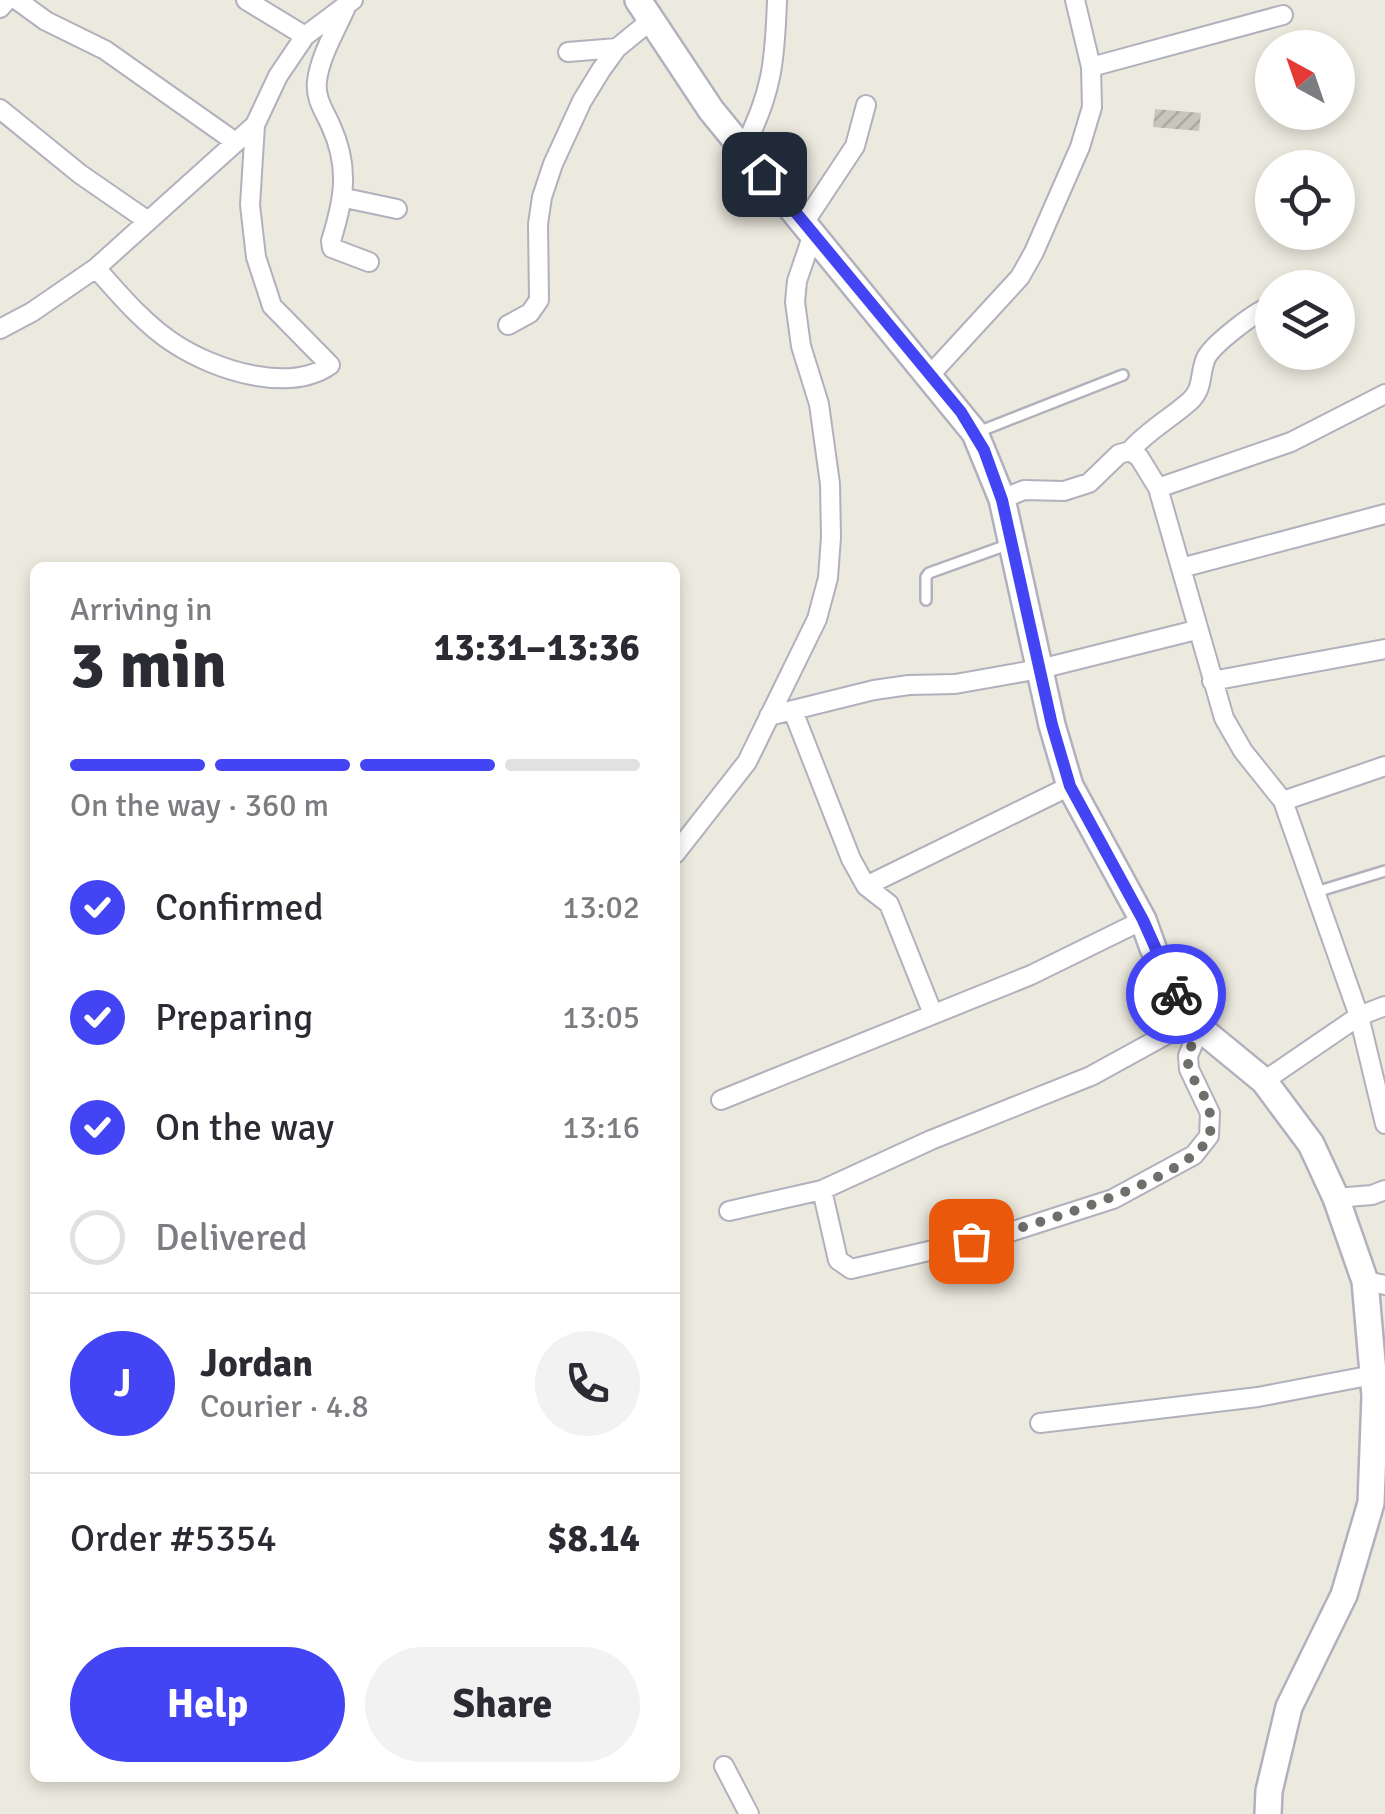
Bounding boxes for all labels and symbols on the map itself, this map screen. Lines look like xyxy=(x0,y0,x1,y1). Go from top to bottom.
north arrow xyxy=(1255,30,1355,130)
pin xyxy=(722,132,807,217)
courier xyxy=(1126,944,1226,1044)
pin xyxy=(929,1199,1014,1284)

